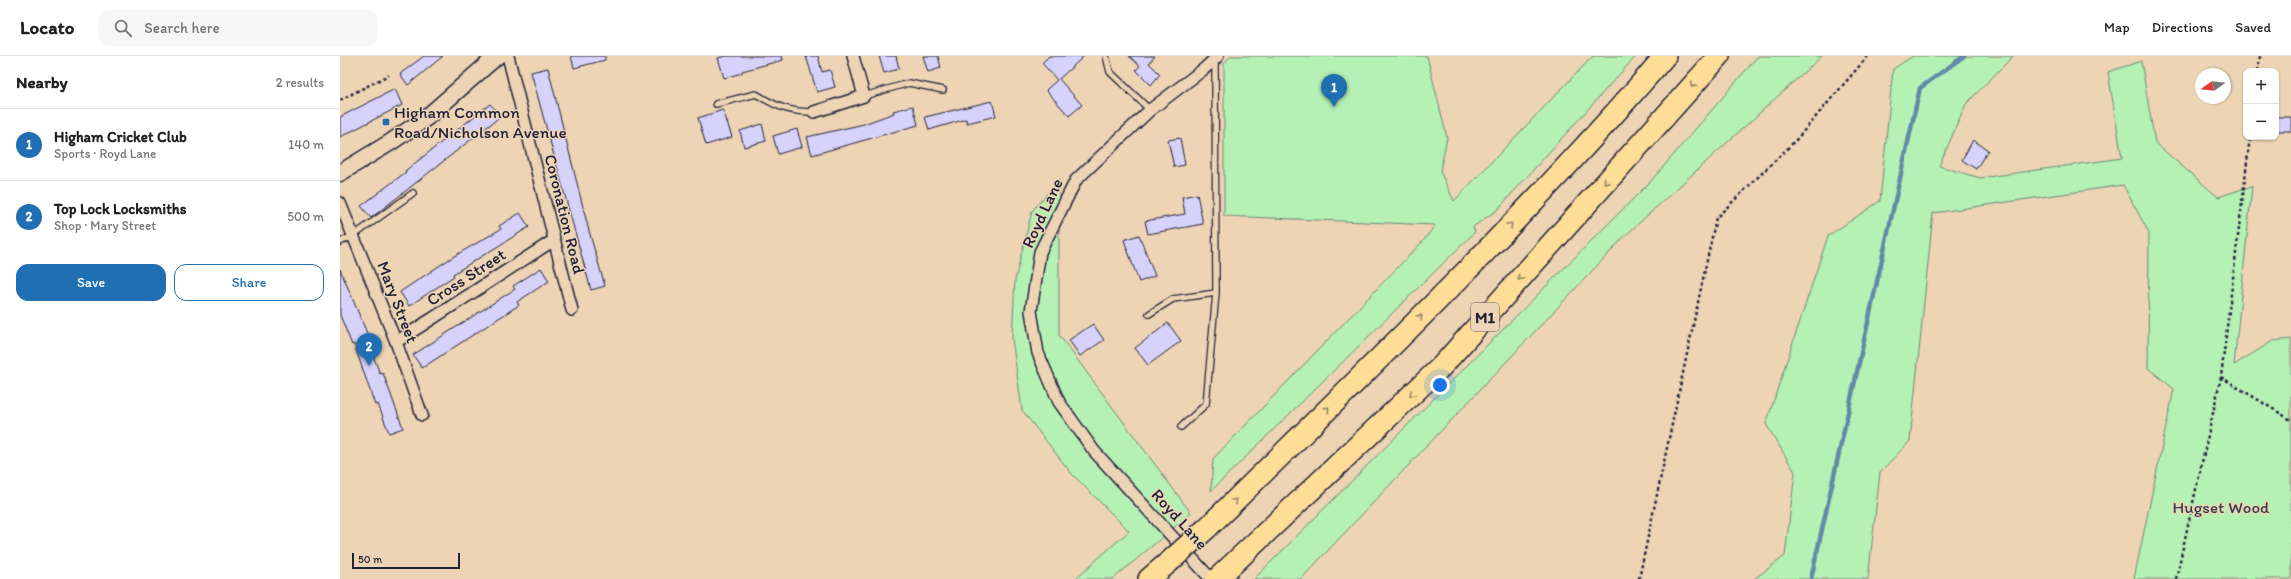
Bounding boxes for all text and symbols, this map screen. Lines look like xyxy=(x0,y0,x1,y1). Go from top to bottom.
search box xyxy=(98,10,378,46)
text: Locato xyxy=(20,16,74,39)
icon: search xyxy=(112,17,134,39)
text: Search here xyxy=(144,19,220,37)
text: Map xyxy=(2104,19,2130,36)
text: Directions xyxy=(2152,19,2213,36)
text: Saved xyxy=(2235,19,2271,36)
north arrow xyxy=(2195,68,2231,104)
map controls xyxy=(2243,68,2279,140)
button: + xyxy=(2243,68,2279,104)
text: Nearby xyxy=(16,72,68,92)
pin: 1 xyxy=(1321,74,1347,107)
text: 2 results xyxy=(276,75,324,90)
one-way arrow xyxy=(1691,80,1698,88)
place label: Higham Common Road/Nicholson Avenue xyxy=(394,102,567,142)
button: − xyxy=(2243,104,2279,140)
marker: Higham Common Road/Nicholson Avenue xyxy=(381,117,391,127)
text: Higham Cricket Club xyxy=(54,128,187,146)
text: 1 xyxy=(26,137,32,152)
text: 140 m xyxy=(288,137,324,152)
text: Sports · Royd Lane xyxy=(54,146,156,161)
street label: Coronation Road xyxy=(540,152,590,276)
street label: Royd Lane xyxy=(1017,175,1067,251)
one-way arrow xyxy=(1604,177,1611,184)
text: Top Lock Locksmiths xyxy=(54,200,186,218)
text: 2 xyxy=(26,209,32,224)
text: 500 m xyxy=(287,209,324,224)
text: Shop · Mary Street xyxy=(54,218,156,233)
one-way arrow xyxy=(1506,222,1513,229)
street label: Cross Street xyxy=(423,244,509,310)
street label: Mary Street xyxy=(373,258,423,346)
button: Save xyxy=(16,264,166,301)
button: Share xyxy=(174,264,324,301)
one-way arrow xyxy=(1517,274,1524,281)
road number: M1 xyxy=(1471,303,1499,331)
one-way arrow xyxy=(1415,314,1422,322)
pin: 2 xyxy=(356,333,382,366)
your location xyxy=(1430,375,1450,395)
one-way arrow xyxy=(1409,389,1417,397)
one-way arrow xyxy=(1322,406,1330,414)
street label: Royd Lane xyxy=(1148,485,1212,553)
park label: Hugset Wood xyxy=(2172,497,2270,517)
one-way arrow xyxy=(1230,498,1238,505)
scale bar xyxy=(352,551,460,570)
text: 50 m xyxy=(358,553,382,566)

